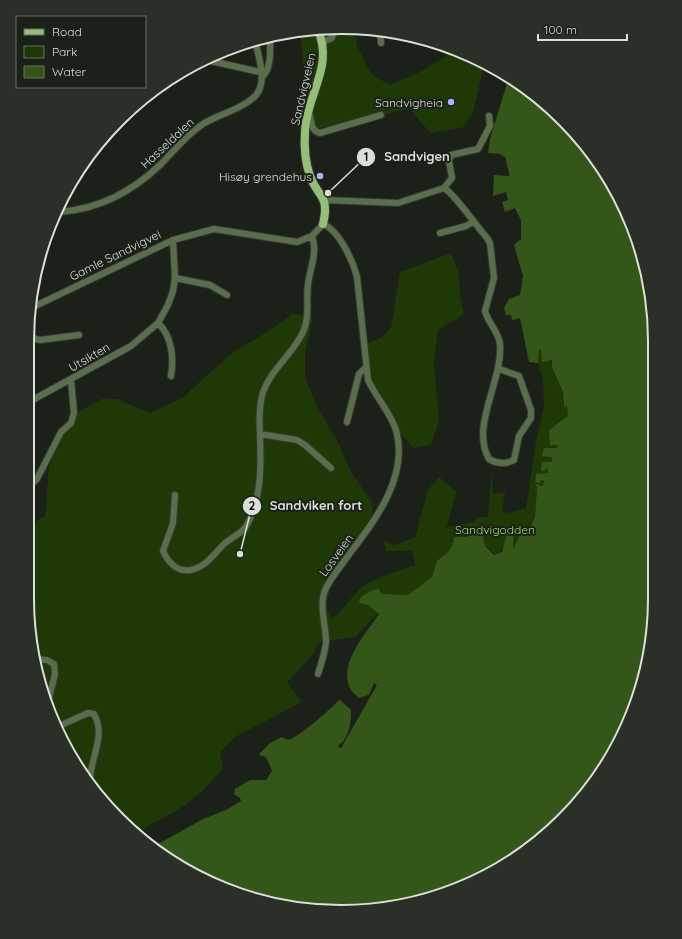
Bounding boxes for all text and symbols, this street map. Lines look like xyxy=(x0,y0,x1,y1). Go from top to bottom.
legend xyxy=(16,16,146,88)
scale bar xyxy=(538,16,627,42)
text: 100 m xyxy=(544,22,577,37)
text: Road xyxy=(52,24,82,39)
text: Park xyxy=(52,44,77,59)
street label: Sandvigveien xyxy=(287,51,319,127)
text: Water xyxy=(52,64,87,79)
place label: Sandvigheia xyxy=(375,95,443,110)
marker: Sandvigheia xyxy=(446,97,456,107)
street label: Hasseldalen xyxy=(137,114,197,172)
callout: Sandvigen xyxy=(356,144,457,169)
text: Sandvigen xyxy=(384,148,450,164)
text: 1 xyxy=(364,149,368,164)
place label: Hisøy grendehus xyxy=(219,169,312,184)
marker: Hisøy grendehus xyxy=(315,171,325,181)
street label: Gamle Sandvigvei xyxy=(67,226,163,284)
street label: Utsikten xyxy=(66,339,112,375)
callout: Sandviken fort xyxy=(242,493,370,518)
text: Sandviken fort xyxy=(270,497,362,513)
text: 2 xyxy=(249,498,256,513)
park label: Sandvigodden xyxy=(455,522,535,537)
street label: Losveien xyxy=(316,531,356,579)

